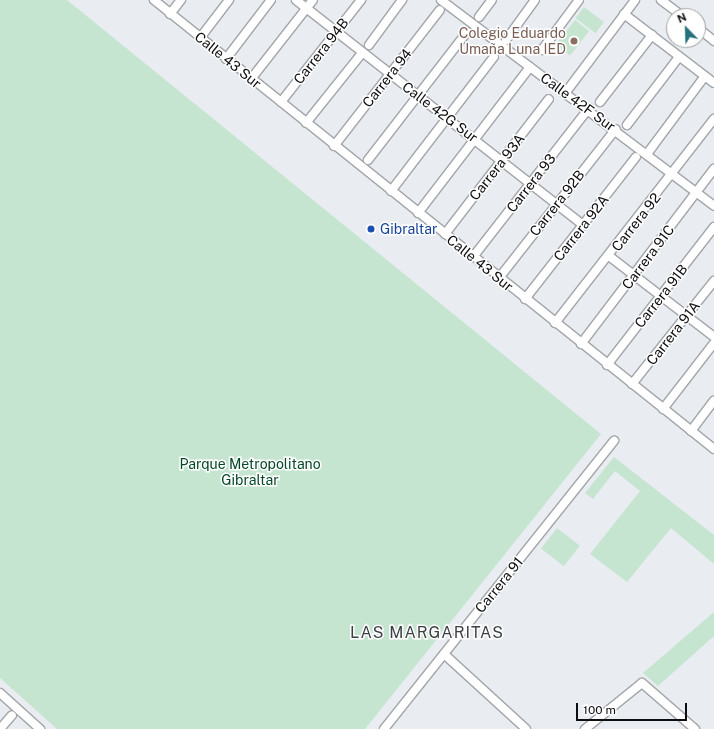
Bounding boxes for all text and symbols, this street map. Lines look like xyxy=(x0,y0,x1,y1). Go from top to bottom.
north arrow xyxy=(666,8,706,48)
text: N xyxy=(675,11,688,25)
street label: Carrera 94B xyxy=(290,15,352,87)
place label: Colegio Eduardo Umaña Luna IED xyxy=(459,25,566,58)
street label: Calle 43 Sur xyxy=(191,28,265,92)
marker: Colegio Eduardo Umaña Luna IED xyxy=(569,36,579,46)
street label: Carrera 94 xyxy=(359,45,415,111)
street label: Calle 42F Sur xyxy=(537,69,619,135)
street label: Calle 42G Sur xyxy=(399,78,481,146)
street label: Carrera 93A xyxy=(466,130,528,204)
street label: Carrera 93 xyxy=(503,150,559,216)
street label: Carrera 92B xyxy=(526,167,588,239)
street label: Carrera 92 xyxy=(608,189,664,255)
street label: Carrera 92A xyxy=(550,192,612,264)
place label: Gibraltar xyxy=(380,221,437,237)
street label: Carrera 91C xyxy=(618,221,678,293)
marker: Gibraltar xyxy=(365,223,377,235)
street label: Calle 43 Sur xyxy=(443,231,517,295)
street label: Carrera 91B xyxy=(631,261,691,331)
street label: Carrera 91A xyxy=(643,298,703,368)
park label: Parque Metropolitano Gibraltar xyxy=(179,456,321,488)
street label: Carrera 91 xyxy=(471,554,527,616)
district label: LAS MARGARITAS xyxy=(350,623,504,643)
scale bar xyxy=(578,695,689,721)
text: 100 m xyxy=(583,703,616,717)

